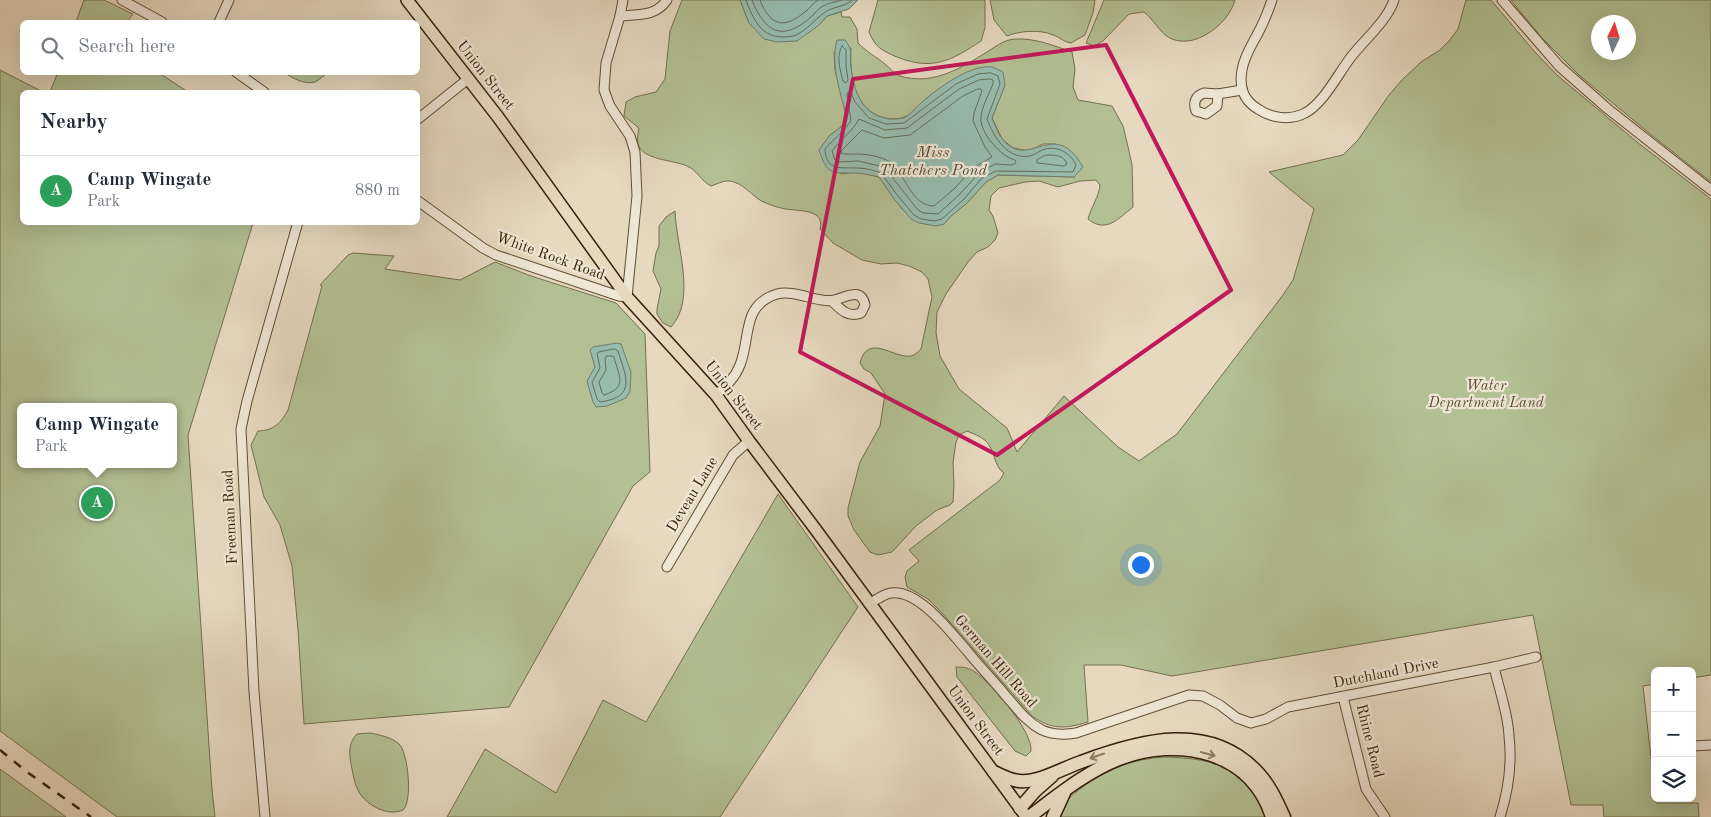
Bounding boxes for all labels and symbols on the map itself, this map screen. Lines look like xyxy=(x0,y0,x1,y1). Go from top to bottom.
north arrow xyxy=(1591,15,1636,60)
street label: Union Street xyxy=(453,39,517,113)
water label: Miss Thatchers Pond xyxy=(879,145,988,179)
street label: White Rock Road xyxy=(494,230,607,284)
street label: Union Street xyxy=(701,359,765,433)
park label: Water Department Land xyxy=(1427,379,1545,411)
street label: Deveau Lane xyxy=(665,455,721,535)
street label: Freeman Road xyxy=(221,469,241,565)
pin: A xyxy=(81,484,113,522)
your location xyxy=(1128,552,1154,578)
street label: German Hill Road xyxy=(951,613,1039,711)
street label: Dutchland Drive xyxy=(1332,656,1440,692)
street label: Union Street xyxy=(944,683,1006,759)
street label: Rhine Road xyxy=(1353,703,1385,780)
one-way arrow xyxy=(1200,750,1216,759)
one-way arrow xyxy=(1090,752,1106,761)

